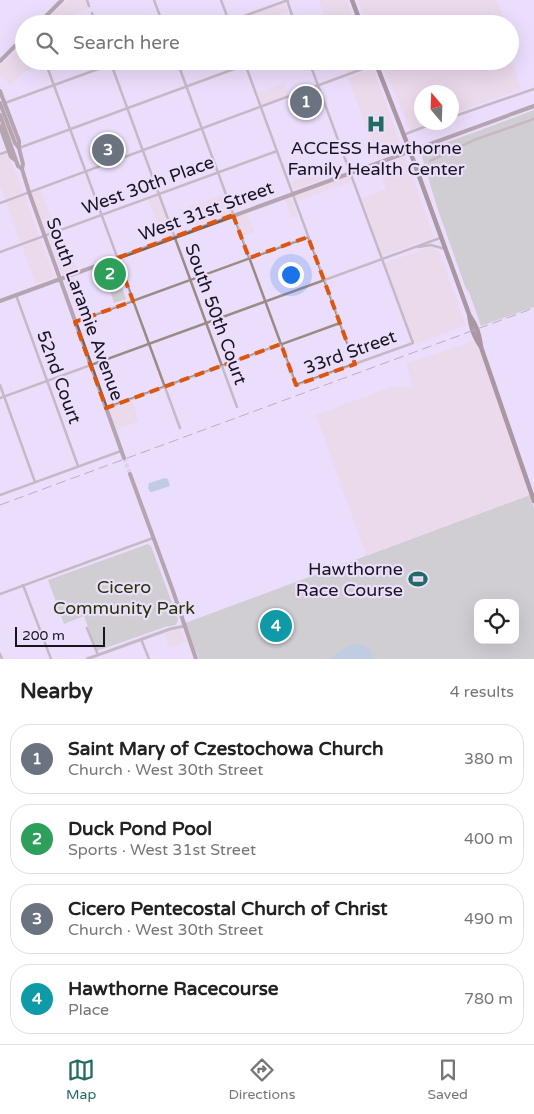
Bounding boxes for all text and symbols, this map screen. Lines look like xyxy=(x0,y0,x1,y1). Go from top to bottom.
search box xyxy=(15,15,519,70)
icon: search xyxy=(33,29,61,57)
text: Search here xyxy=(73,32,180,54)
pin: 1 xyxy=(290,83,322,121)
north arrow xyxy=(414,85,459,130)
hospital icon: ACCESS Hawthorne Family Health Center xyxy=(365,113,387,135)
pin: 3 xyxy=(92,131,124,169)
place label: ACCESS Hawthorne Family Health Center xyxy=(287,137,465,180)
street label: West 30th Place xyxy=(79,151,217,219)
street label: West 31st Street xyxy=(136,176,277,246)
street label: South Laramie Avenue xyxy=(42,214,128,404)
street label: South 50th Court xyxy=(180,240,252,388)
pin: 2 xyxy=(94,255,126,293)
your location xyxy=(278,262,304,288)
street label: 33rd Street xyxy=(301,325,399,379)
street label: 52nd Court xyxy=(32,327,86,427)
place label: Hawthorne Race Course xyxy=(296,558,403,601)
sports icon: Hawthorne Race Course xyxy=(407,568,429,590)
park label: Cicero Community Park xyxy=(53,576,195,619)
map controls xyxy=(474,599,519,644)
button: locate xyxy=(474,599,519,644)
pin: 4 xyxy=(260,607,292,645)
scale bar xyxy=(15,624,105,647)
text: 200 m xyxy=(22,627,65,644)
text: Nearby xyxy=(20,679,93,704)
text: 4 results xyxy=(450,682,514,702)
text: Saint Mary of Czestochowa Church xyxy=(68,738,384,760)
text: 1 xyxy=(32,749,42,769)
text: 380 m xyxy=(464,749,513,769)
text: Church · West 30th Street xyxy=(68,760,263,780)
text: Duck Pond Pool xyxy=(68,818,212,840)
text: 2 xyxy=(32,829,42,849)
text: 400 m xyxy=(464,829,513,849)
text: Sports · West 31st Street xyxy=(68,840,256,860)
text: Cicero Pentecostal Church of Christ xyxy=(68,898,388,920)
text: 3 xyxy=(32,909,42,929)
text: 490 m xyxy=(464,909,513,929)
text: Church · West 30th Street xyxy=(68,920,263,940)
text: Hawthorne Racecourse xyxy=(68,978,279,1000)
text: 4 xyxy=(32,989,42,1009)
text: 780 m xyxy=(464,989,513,1009)
text: Place xyxy=(68,1000,109,1020)
tab: Map xyxy=(66,1056,96,1103)
tab: Directions xyxy=(228,1056,295,1103)
tab: Saved xyxy=(427,1056,468,1103)

